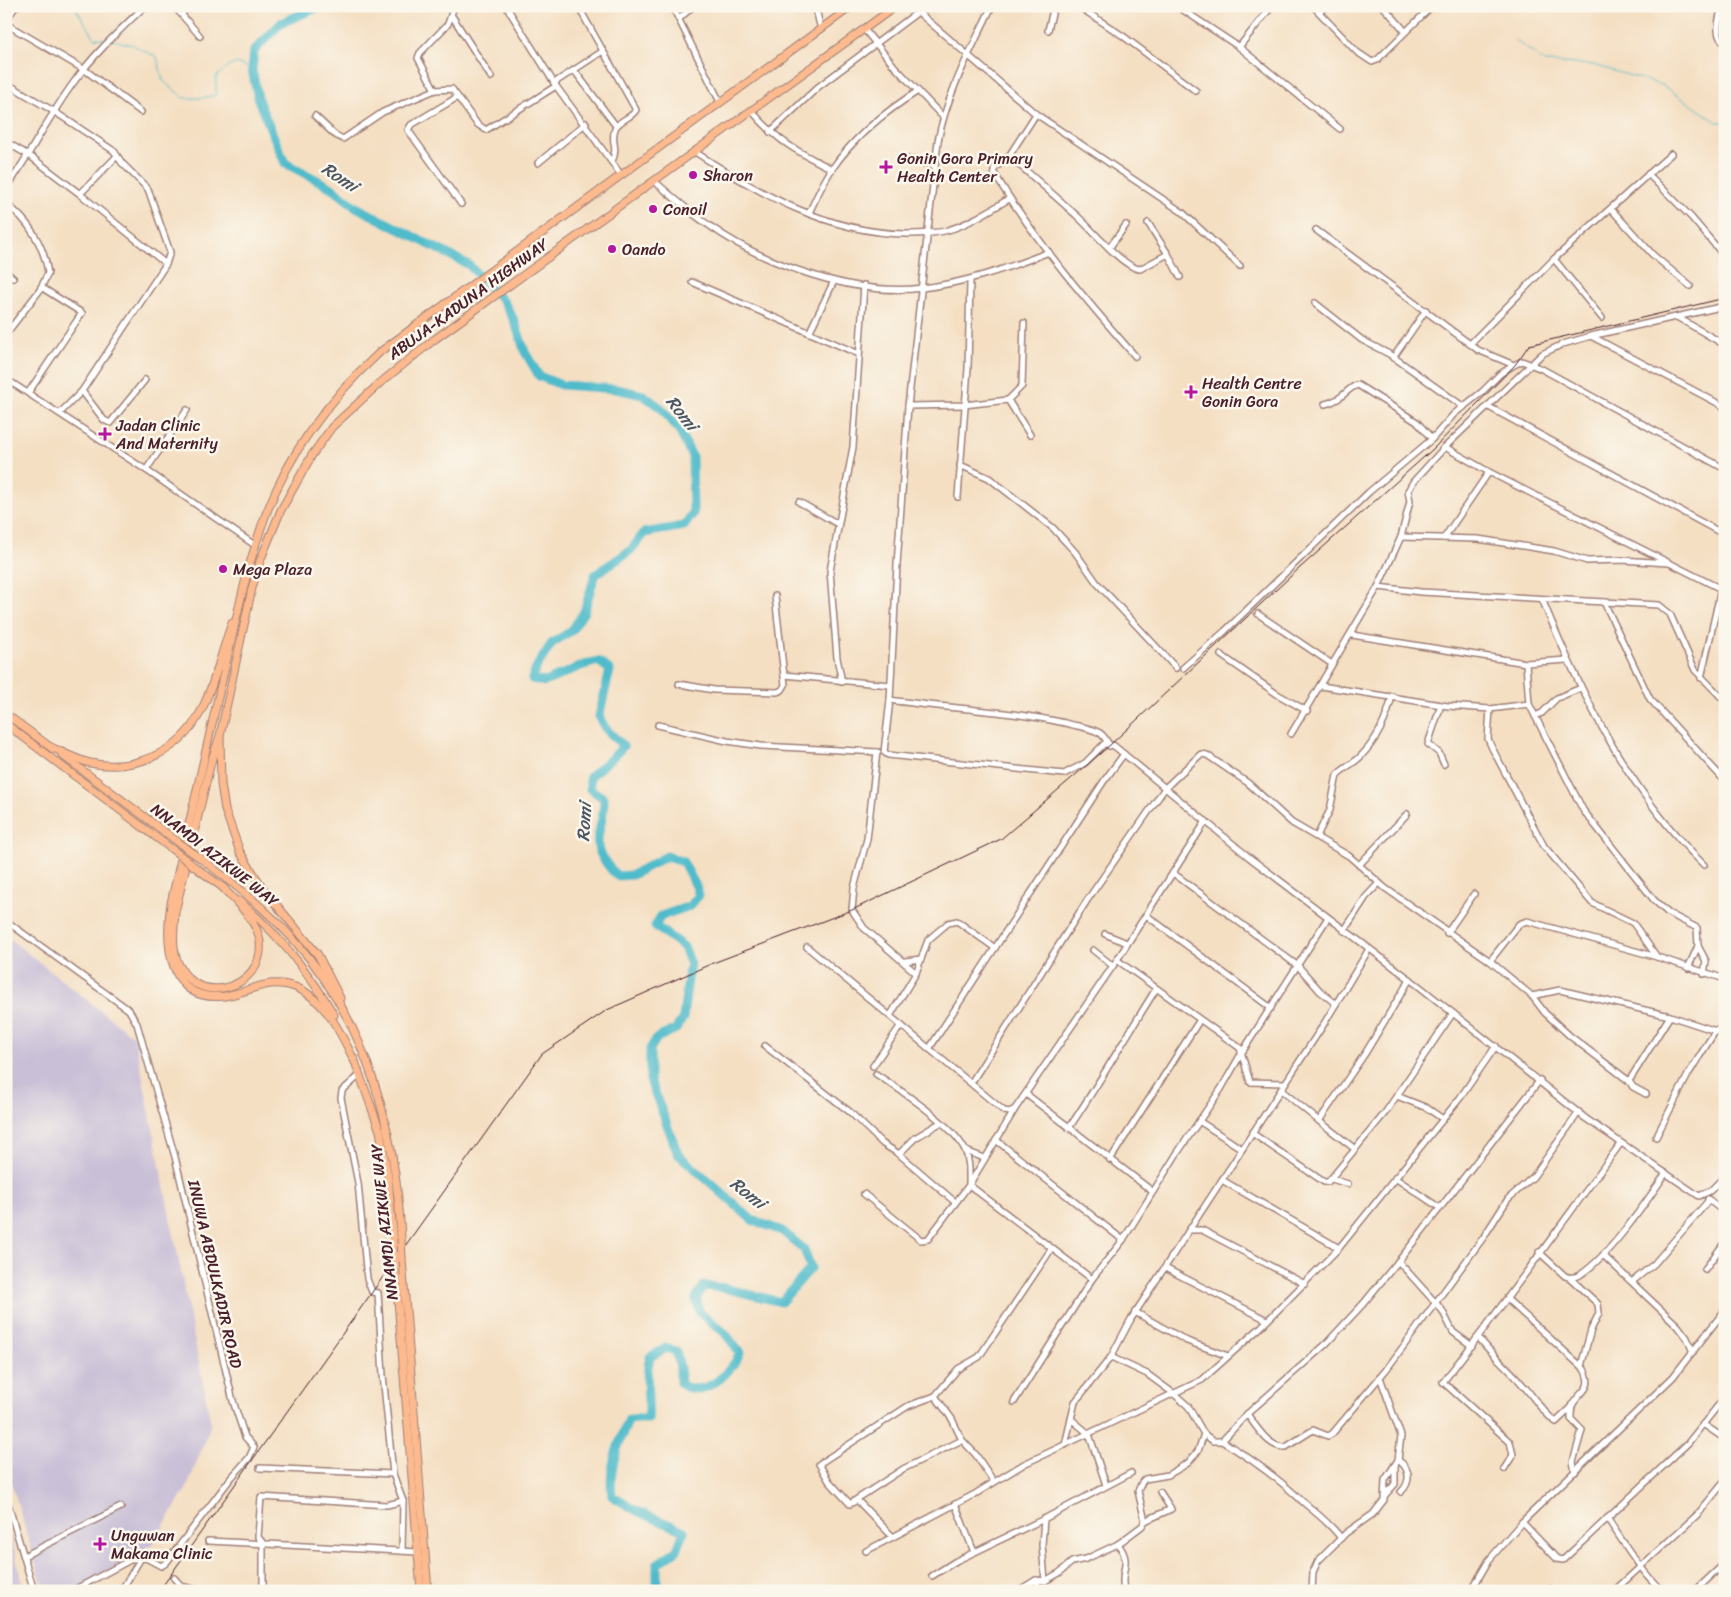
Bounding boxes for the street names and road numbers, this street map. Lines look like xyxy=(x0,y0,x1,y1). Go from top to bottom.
street label: ABUJA-KADUNA HIGHWAY xyxy=(380,230,556,368)
street label: NNAMDI AZIKWE WAY xyxy=(144,795,286,915)
street label: NNAMDI AZIKWE WAY xyxy=(361,1142,407,1302)
street label: INUWA ABDULKADIR ROAD xyxy=(179,1176,251,1372)

